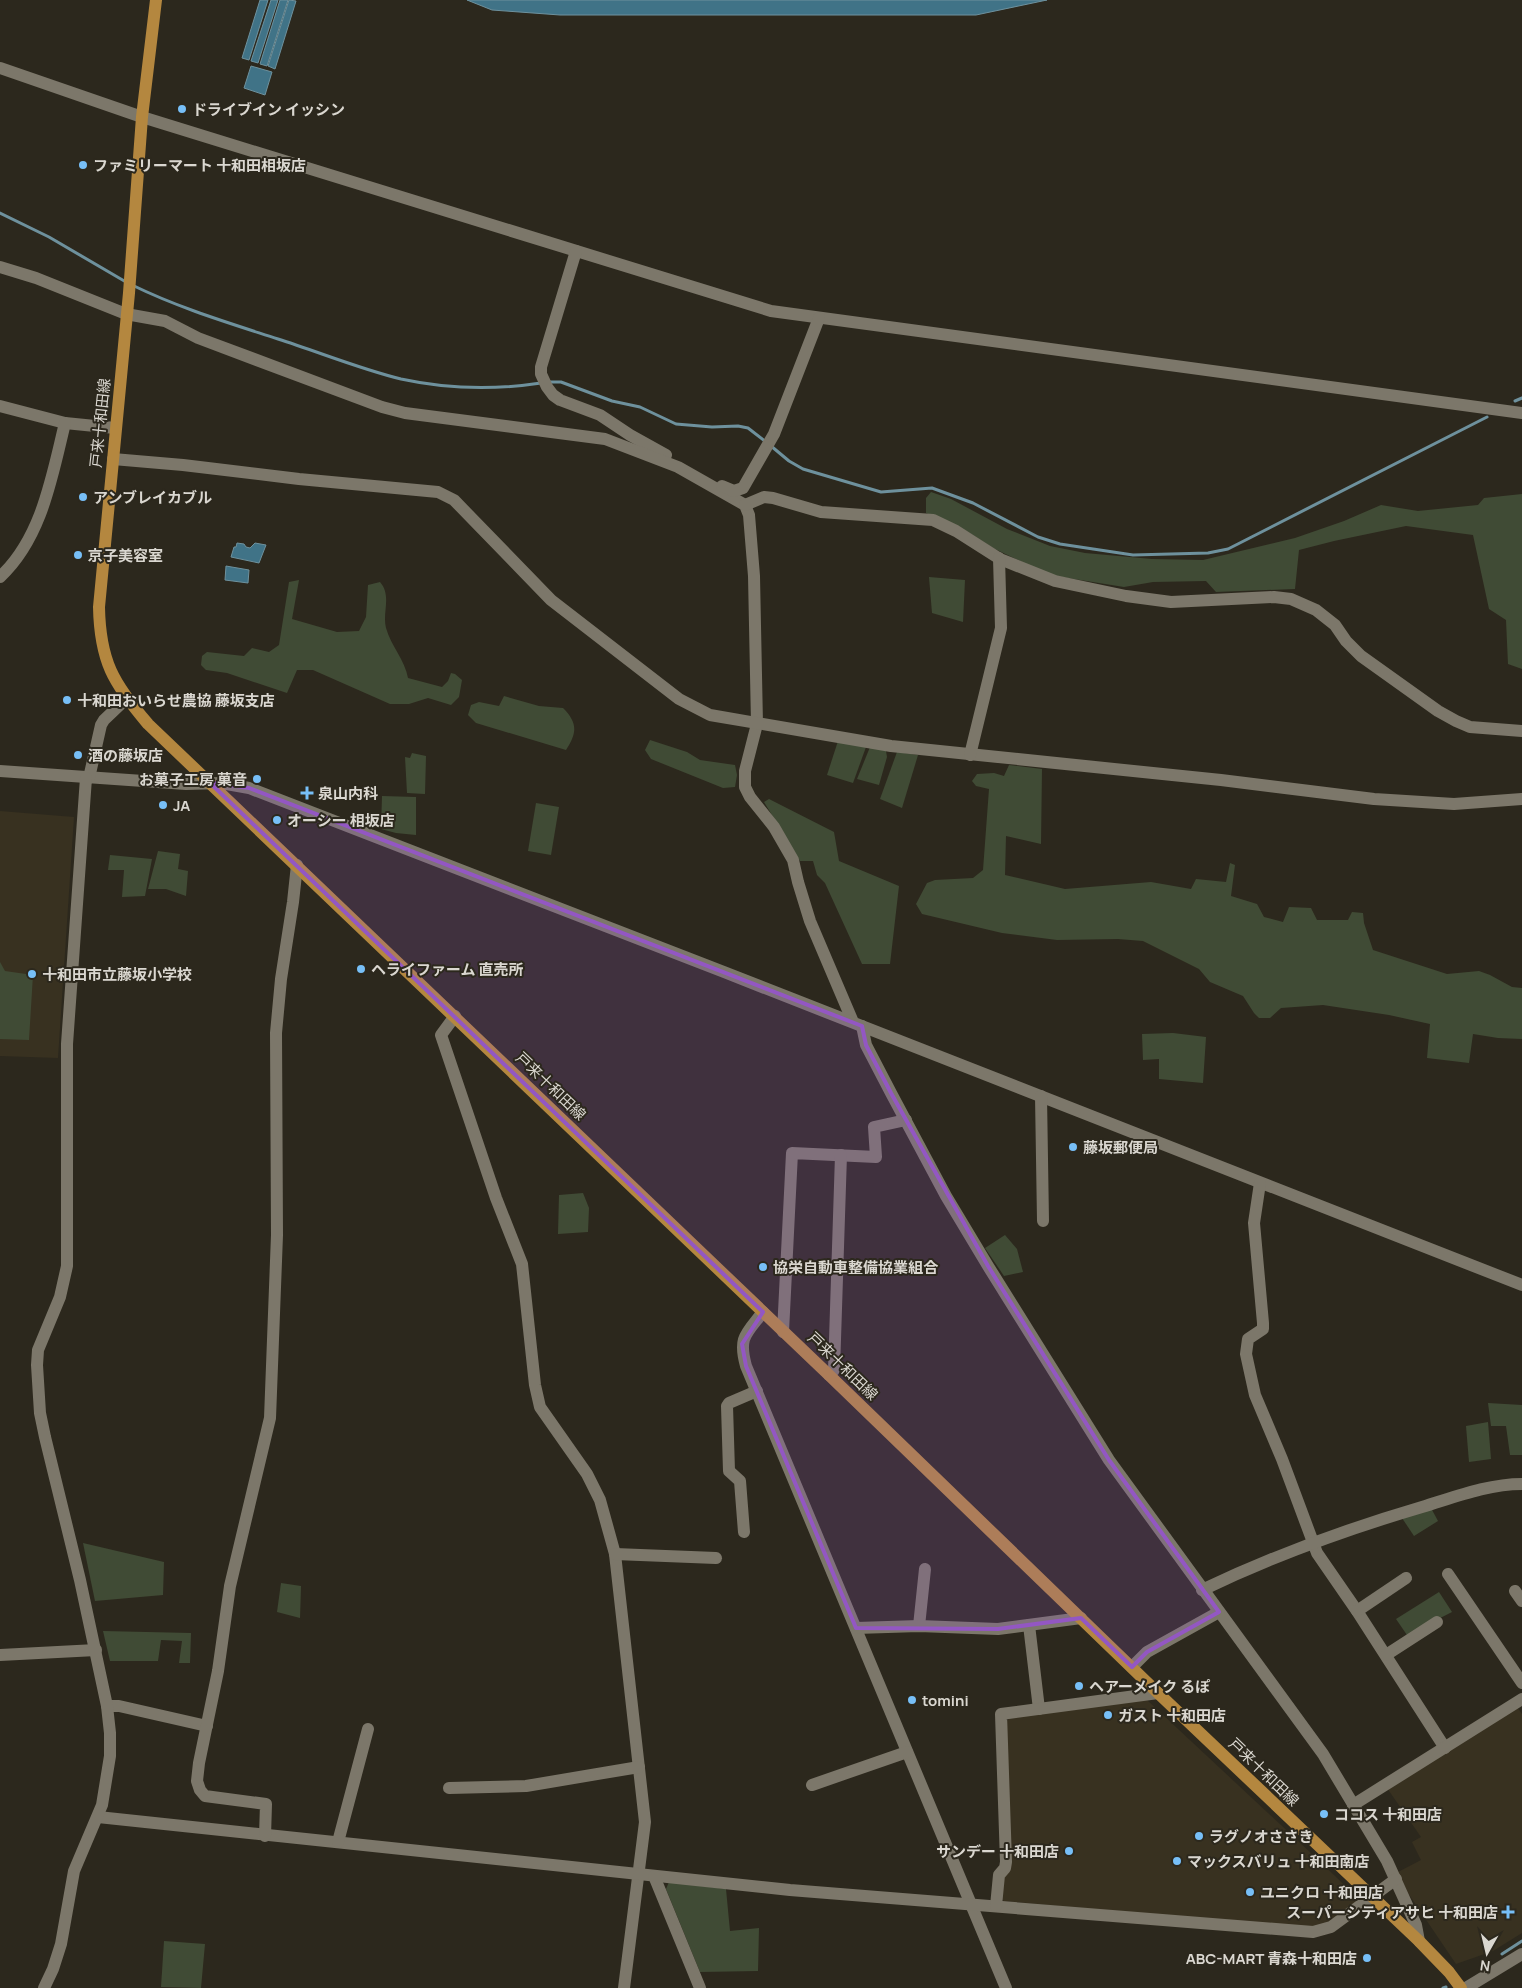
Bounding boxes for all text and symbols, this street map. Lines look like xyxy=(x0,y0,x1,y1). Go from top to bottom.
place label: ドライブイン イッシン xyxy=(192,99,345,120)
marker: ドライブイン イッシン xyxy=(176,103,188,115)
place label: ファミリーマート 十和田相坂店 xyxy=(93,155,306,176)
marker: ファミリーマート 十和田相坂店 xyxy=(77,159,89,171)
street label: 戸来十和田線 xyxy=(85,377,115,469)
place label: アンブレイカブル xyxy=(93,487,212,508)
marker: アンブレイカブル xyxy=(77,491,89,503)
place label: 京子美容室 xyxy=(88,545,163,566)
marker: 京子美容室 xyxy=(72,549,84,561)
place label: 十和田おいらせ農協 藤坂支店 xyxy=(77,690,275,711)
marker: 十和田おいらせ農協 藤坂支店 xyxy=(61,694,73,706)
place label: 酒の藤坂店 xyxy=(88,745,163,766)
marker: 酒の藤坂店 xyxy=(72,749,84,761)
place label: お菓子工房 菓音 xyxy=(139,769,247,790)
marker: お菓子工房 菓音 xyxy=(251,773,263,785)
place label: 泉山内科 xyxy=(318,783,378,804)
marker: 泉山内科 xyxy=(300,786,314,800)
place label: JA xyxy=(173,795,190,816)
marker: JA xyxy=(157,799,169,811)
place label: オーシー 相坂店 xyxy=(287,810,395,831)
marker: オーシー 相坂店 xyxy=(271,814,283,826)
place label: ヘライファーム 直売所 xyxy=(371,959,524,980)
marker: ヘライファーム 直売所 xyxy=(355,963,367,975)
place label: 十和田市立藤坂小学校 xyxy=(42,964,192,985)
marker: 十和田市立藤坂小学校 xyxy=(26,968,38,980)
street label: 戸来十和田線 xyxy=(511,1047,591,1125)
place label: 藤坂郵便局 xyxy=(1083,1137,1158,1158)
marker: 藤坂郵便局 xyxy=(1067,1141,1079,1153)
place label: 協栄自動車整備協業組合 xyxy=(773,1257,939,1278)
marker: 協栄自動車整備協業組合 xyxy=(757,1261,769,1273)
street label: 戸来十和田線 xyxy=(803,1327,883,1405)
place label: ヘアーメイク るぽ xyxy=(1089,1676,1210,1697)
marker: ヘアーメイク るぽ xyxy=(1073,1680,1085,1692)
place label: tomini xyxy=(922,1690,969,1711)
marker: tomini xyxy=(906,1694,918,1706)
place label: ガスト 十和田店 xyxy=(1118,1705,1226,1726)
marker: ガスト 十和田店 xyxy=(1102,1709,1114,1721)
street label: 戸来十和田線 xyxy=(1224,1733,1304,1811)
place label: ココス 十和田店 xyxy=(1334,1804,1442,1825)
marker: ココス 十和田店 xyxy=(1318,1808,1330,1820)
place label: ラグノオささき xyxy=(1209,1826,1314,1847)
marker: ラグノオささき xyxy=(1193,1830,1205,1842)
place label: サンデー 十和田店 xyxy=(936,1841,1059,1862)
marker: サンデー 十和田店 xyxy=(1063,1845,1075,1857)
place label: マックスバリュ 十和田南店 xyxy=(1187,1851,1370,1872)
marker: マックスバリュ 十和田南店 xyxy=(1171,1855,1183,1867)
place label: ユニクロ 十和田店 xyxy=(1260,1882,1383,1903)
marker: ユニクロ 十和田店 xyxy=(1244,1886,1256,1898)
place label: スーパーシティアサヒ 十和田店 xyxy=(1286,1902,1498,1923)
marker: スーパーシティアサヒ 十和田店 xyxy=(1502,1906,1514,1918)
north arrow xyxy=(1462,1928,1512,1978)
place label: ABC-MART 青森十和田店 xyxy=(1186,1948,1357,1969)
marker: ABC-MART 青森十和田店 xyxy=(1361,1952,1373,1964)
text: N xyxy=(1479,1956,1491,1976)

